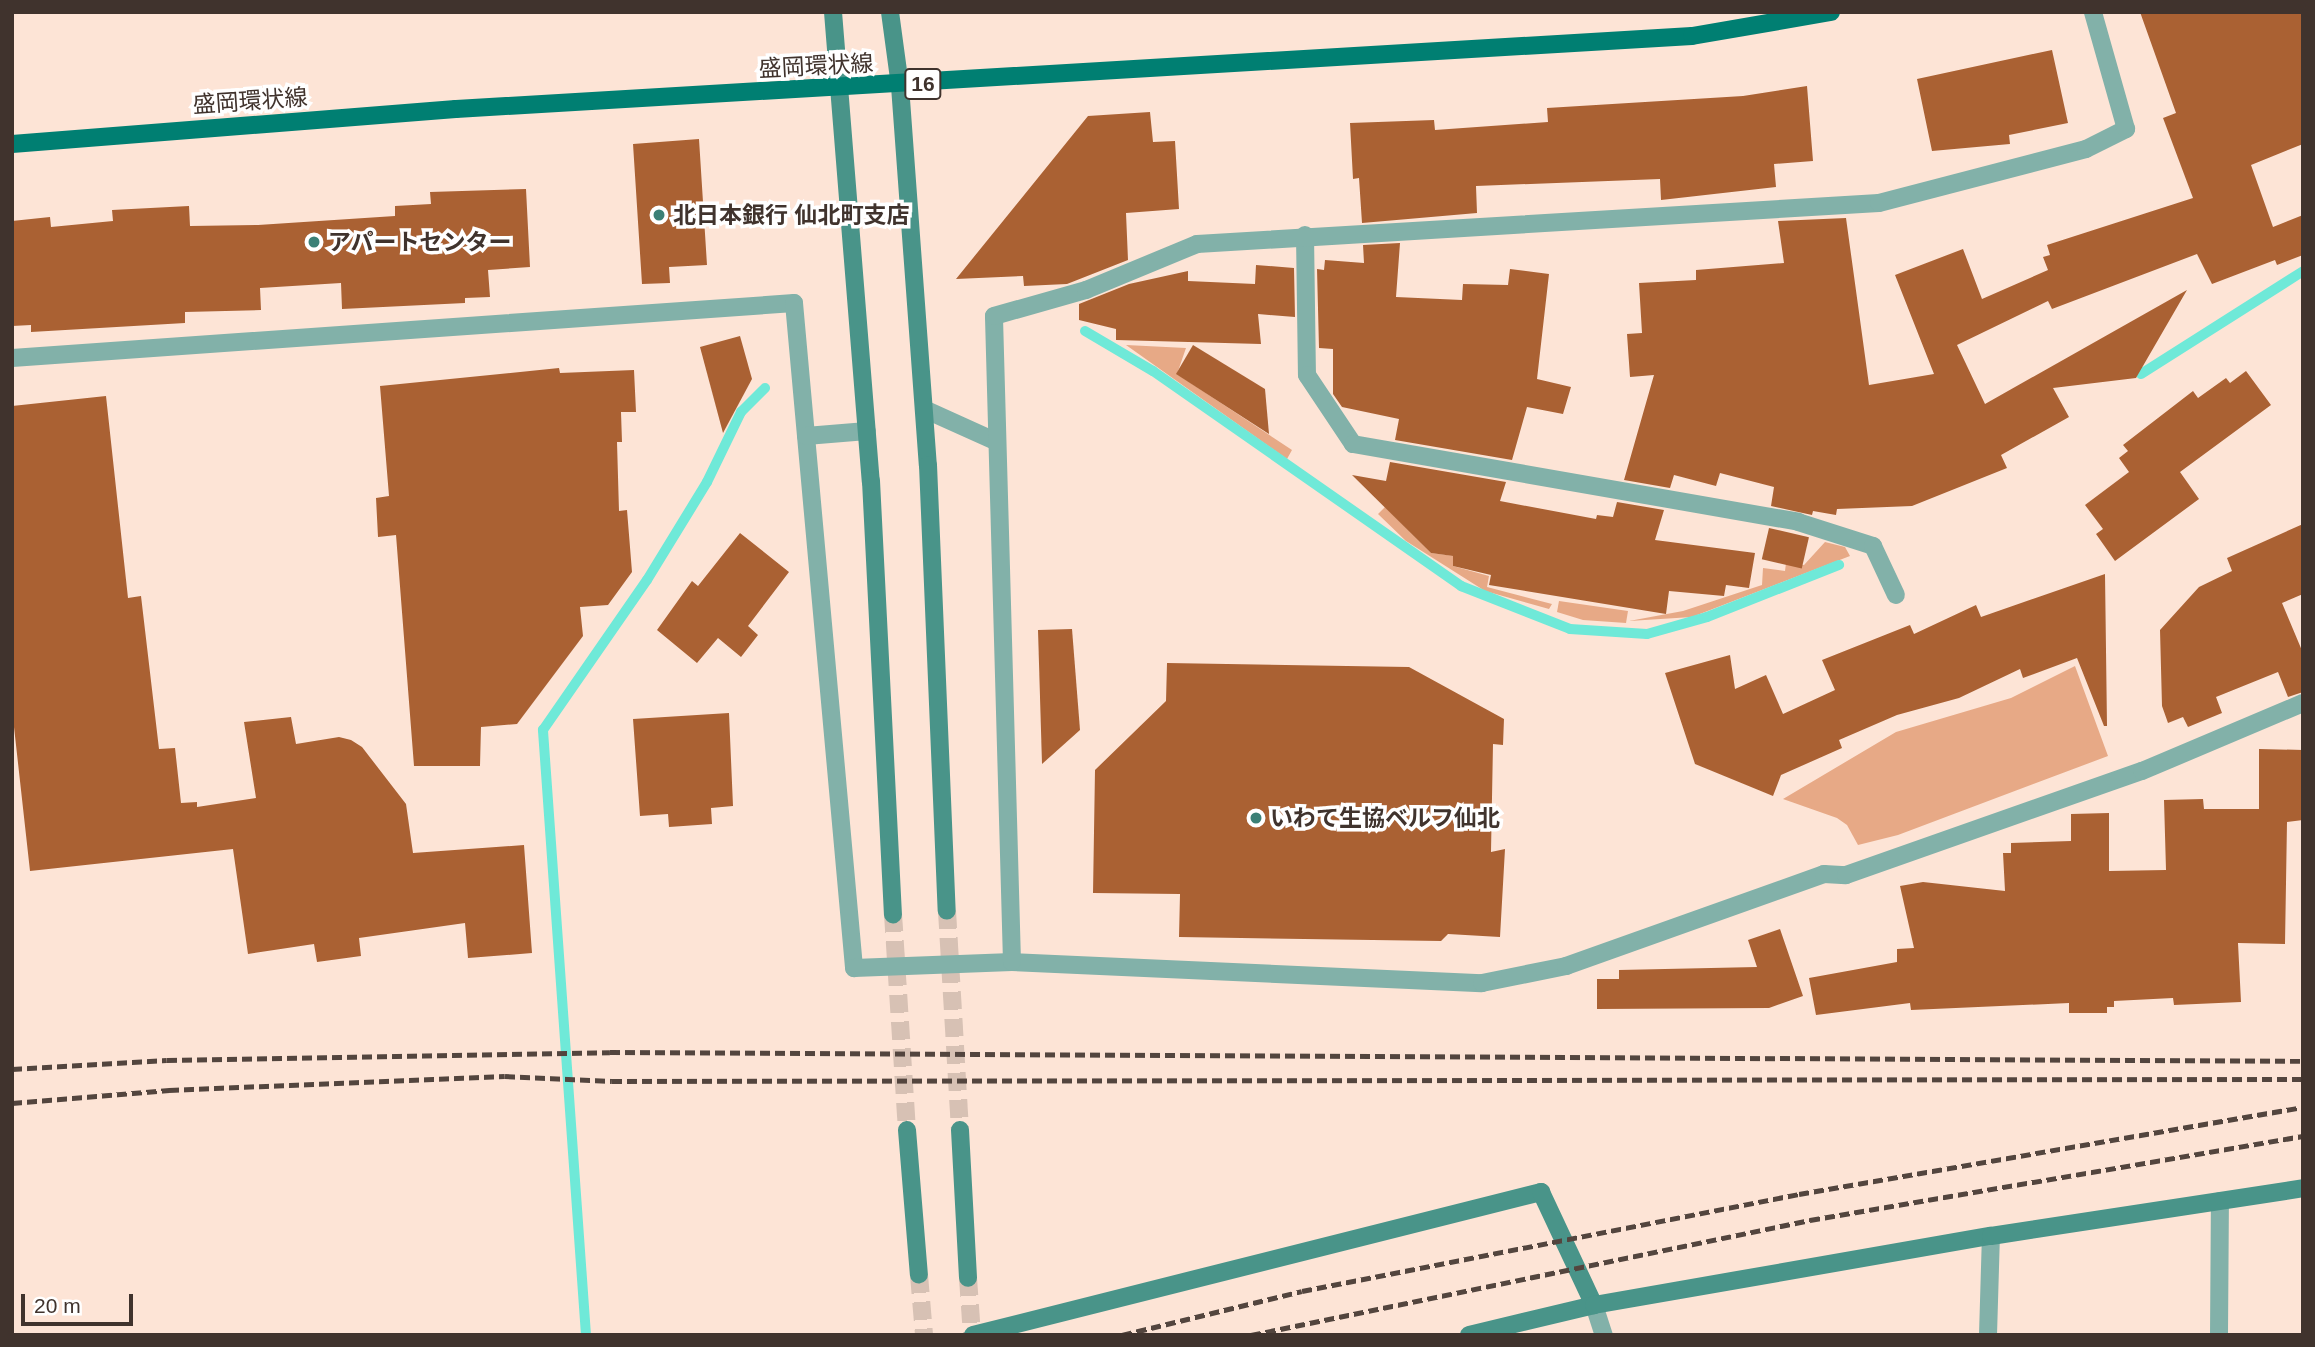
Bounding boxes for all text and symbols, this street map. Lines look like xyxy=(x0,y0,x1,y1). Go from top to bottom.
street label: 盛岡環状線 xyxy=(758,49,874,83)
road number: 16 xyxy=(904,66,942,102)
street label: 盛岡環状線 xyxy=(192,83,308,119)
place label: 北日本銀行 仙北町支店 xyxy=(673,201,909,229)
marker: 北日本銀行 仙北町支店 xyxy=(651,207,667,223)
place label: アパートセンター xyxy=(328,228,512,256)
marker: アパートセンター xyxy=(306,234,322,250)
place label: いわて生協ベルフ仙北 xyxy=(1270,804,1500,832)
marker: いわて生協ベルフ仙北 xyxy=(1248,810,1264,826)
scale bar xyxy=(24,1280,136,1324)
text: 20 m xyxy=(34,1294,81,1317)

